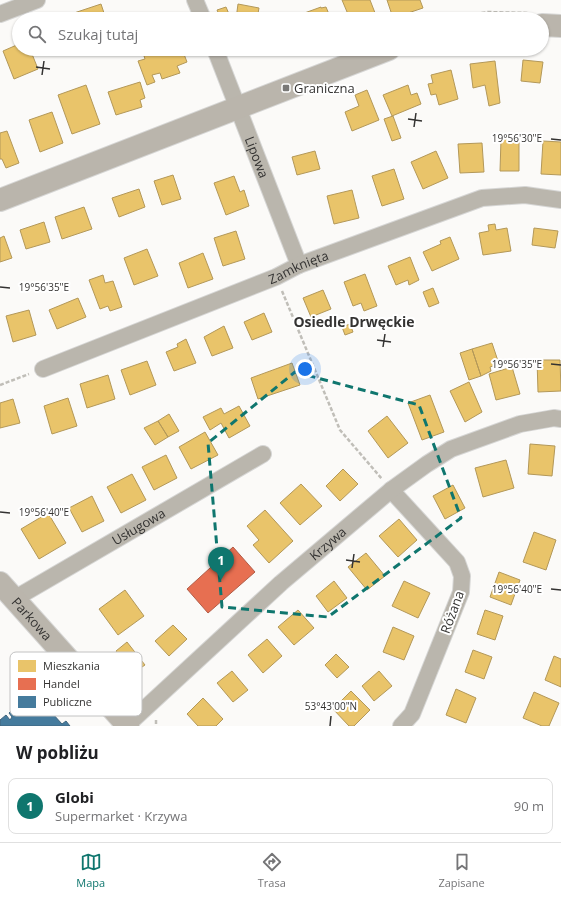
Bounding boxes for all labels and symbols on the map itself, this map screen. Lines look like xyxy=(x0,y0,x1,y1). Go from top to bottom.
place label: Graniczna xyxy=(294,79,355,97)
marker: Graniczna xyxy=(281,83,291,93)
text: 19°56'30"E xyxy=(492,131,542,145)
street label: Lipowa xyxy=(241,134,273,181)
street label: Zamknięta xyxy=(266,246,331,288)
text: 19°56'35"E xyxy=(19,280,69,294)
district label: Osiedle Drwęckie xyxy=(293,312,415,331)
text: 19°56'35"E xyxy=(492,357,542,371)
your location xyxy=(295,359,315,379)
street label: Usługowa xyxy=(108,504,169,549)
text: 19°56'40"E xyxy=(19,505,69,519)
street label: Krzywa xyxy=(305,523,350,564)
pin: 1 xyxy=(208,547,234,580)
text: 19°56'40"E xyxy=(492,582,542,596)
street label: Różana xyxy=(436,588,468,636)
street label: Parkowa xyxy=(8,593,56,644)
legend xyxy=(10,652,142,716)
text: Mieszkania xyxy=(43,658,100,673)
text: Handel xyxy=(43,676,80,691)
text: Publiczne xyxy=(43,694,92,709)
text: 53°43'00"N xyxy=(305,699,357,713)

